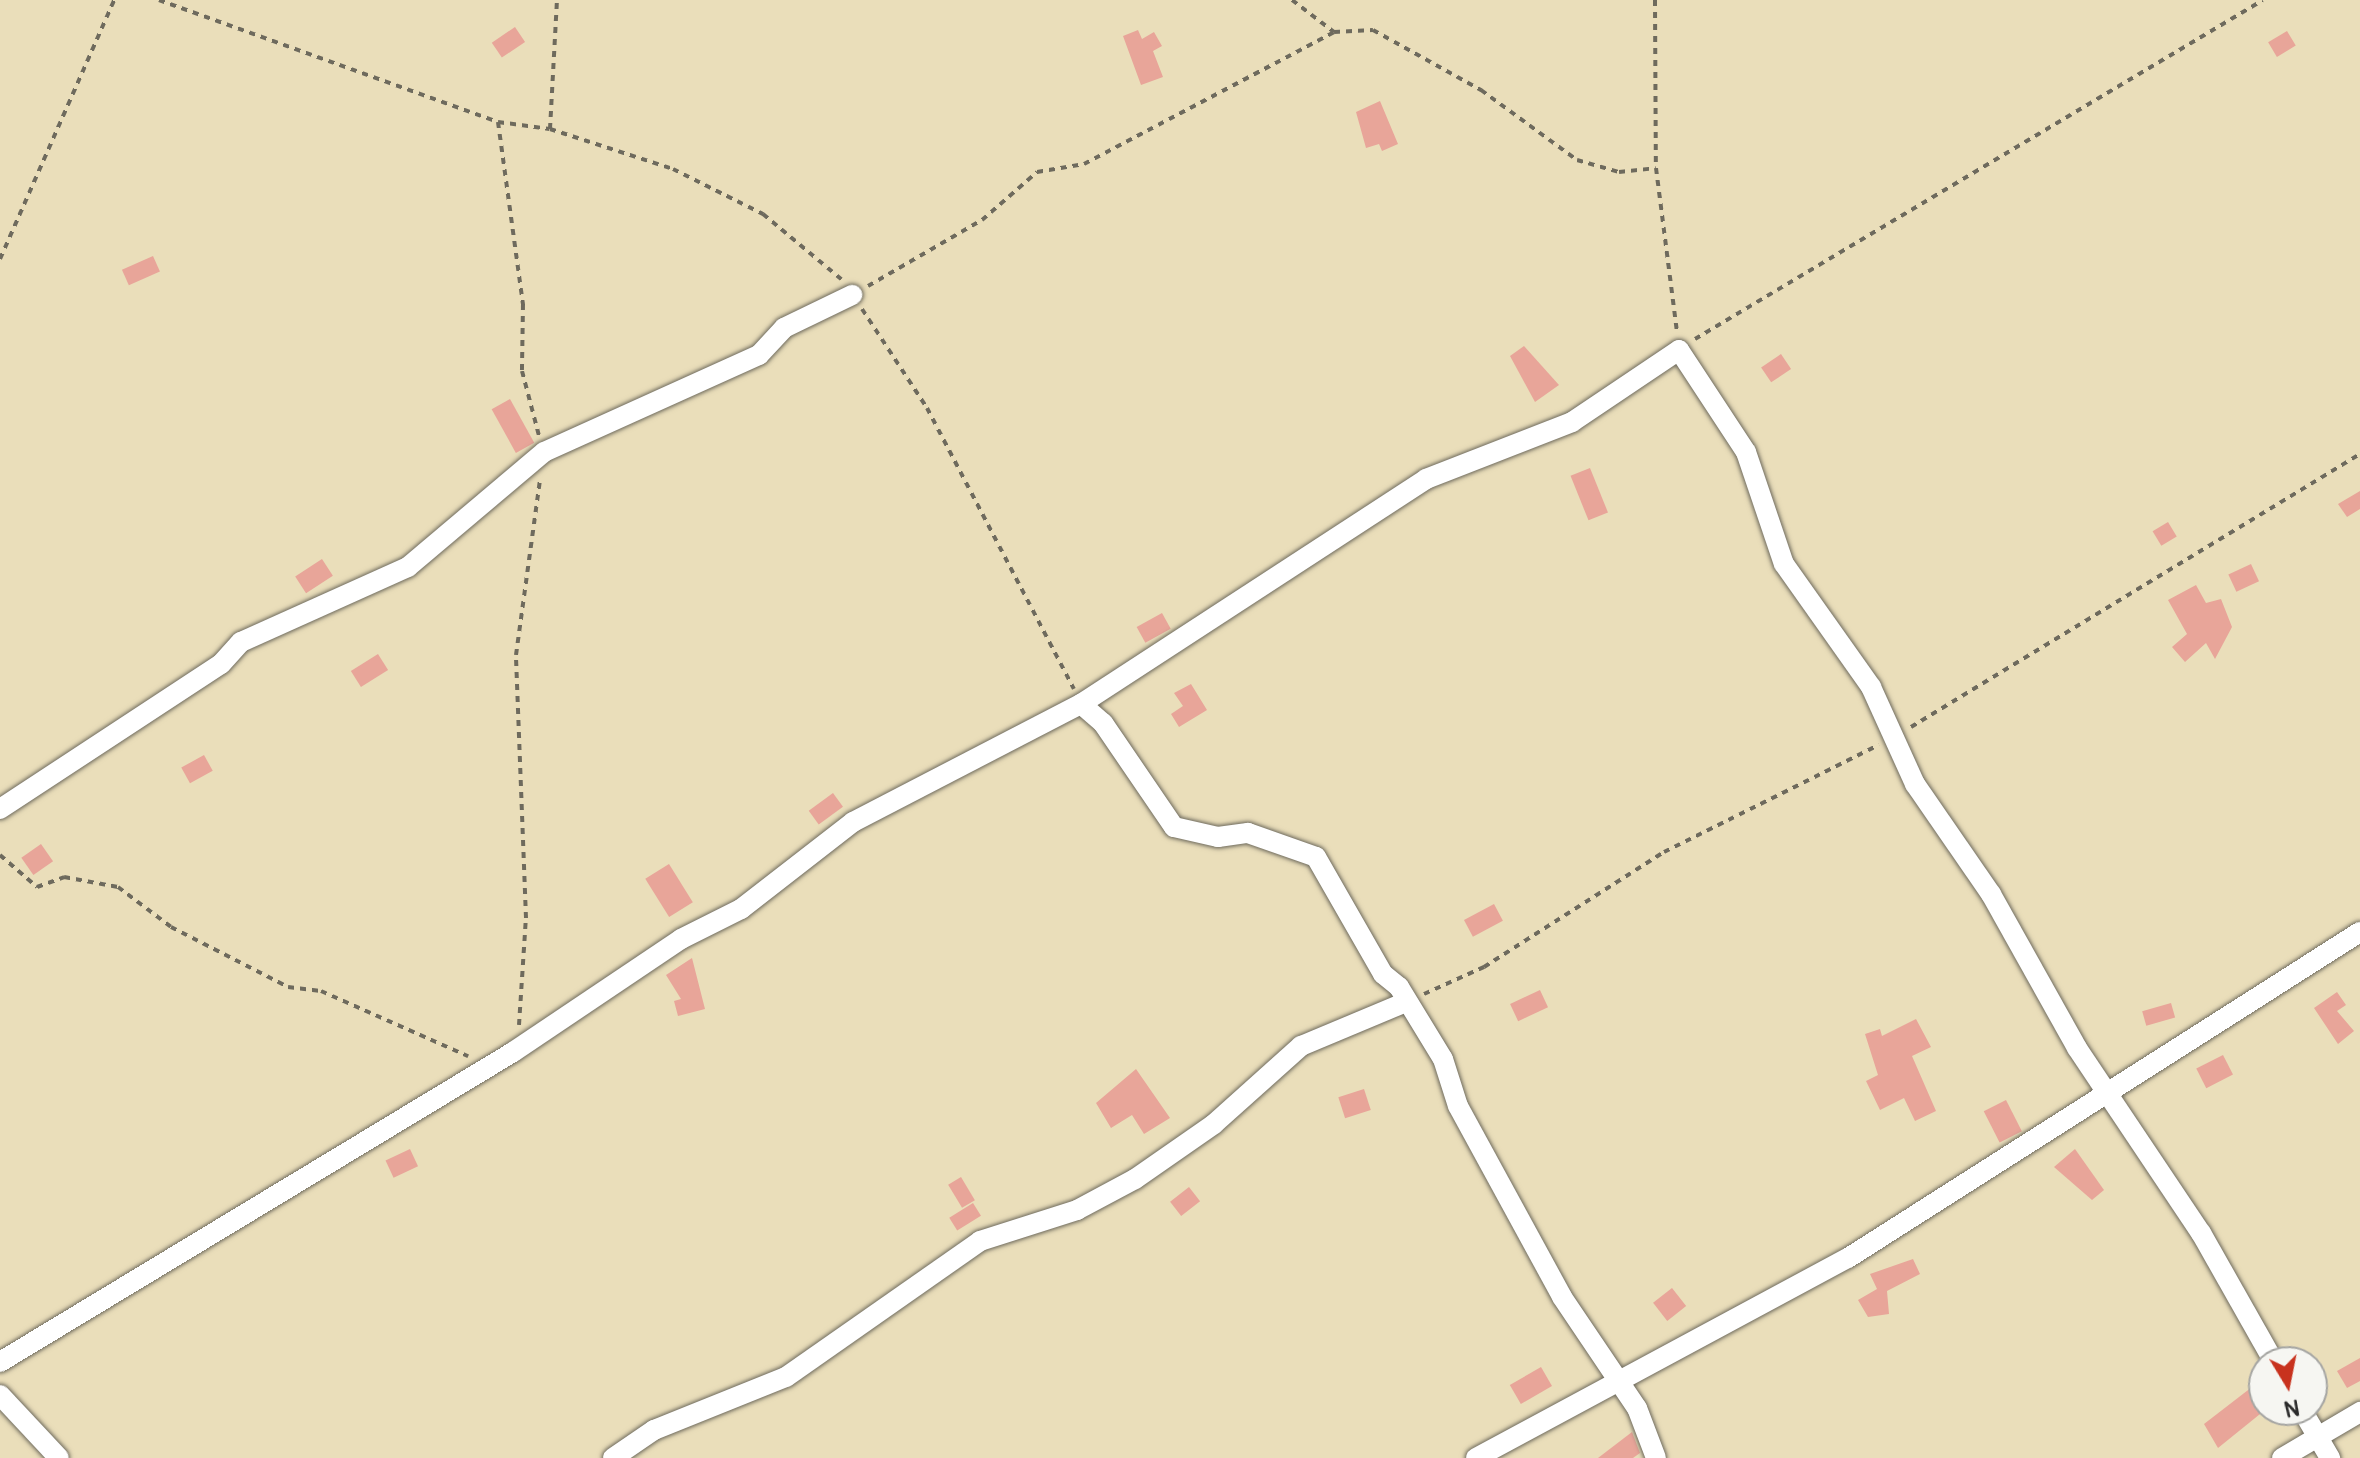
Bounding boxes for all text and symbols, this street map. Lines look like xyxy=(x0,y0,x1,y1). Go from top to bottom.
north arrow xyxy=(2248,1346,2328,1426)
text: N xyxy=(2282,1393,2302,1423)

